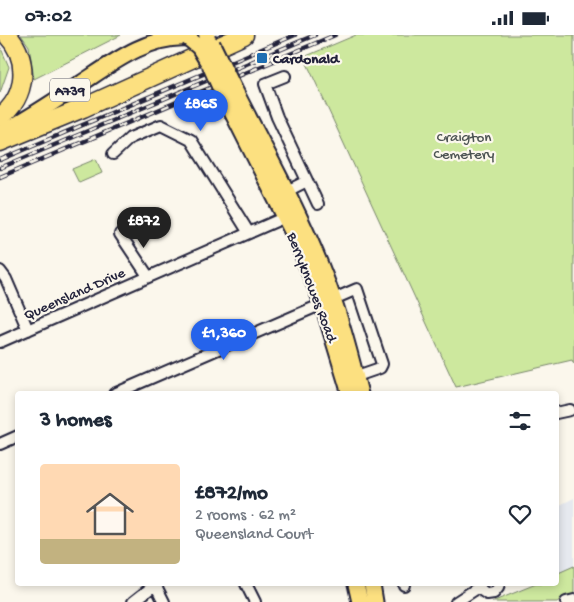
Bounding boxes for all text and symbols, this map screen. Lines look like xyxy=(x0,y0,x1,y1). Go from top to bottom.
text: 07:02 xyxy=(25,6,72,29)
marker: Cardonald xyxy=(255,51,269,65)
place label: Cardonald xyxy=(272,51,341,69)
road number: A739 xyxy=(50,79,90,101)
pin: £865 xyxy=(171,89,231,132)
text: £865 xyxy=(185,96,217,115)
park label: Craigton Cemetery xyxy=(434,129,495,164)
pin: £872 xyxy=(114,207,174,249)
text: £872 xyxy=(128,213,160,232)
street label: Berryknowes Road xyxy=(282,229,341,346)
street label: Queensland Drive xyxy=(21,264,129,325)
pin: £1,360 xyxy=(183,319,265,361)
text: £1,360 xyxy=(202,325,246,344)
icon: filters xyxy=(506,407,534,435)
text: 3 homes xyxy=(40,409,112,434)
text: £872/mo xyxy=(195,482,268,507)
icon: home xyxy=(80,484,140,544)
icon: heart xyxy=(506,500,534,528)
text: 2 rooms · 62 m² xyxy=(195,507,296,526)
text: Queensland Court xyxy=(195,526,313,545)

